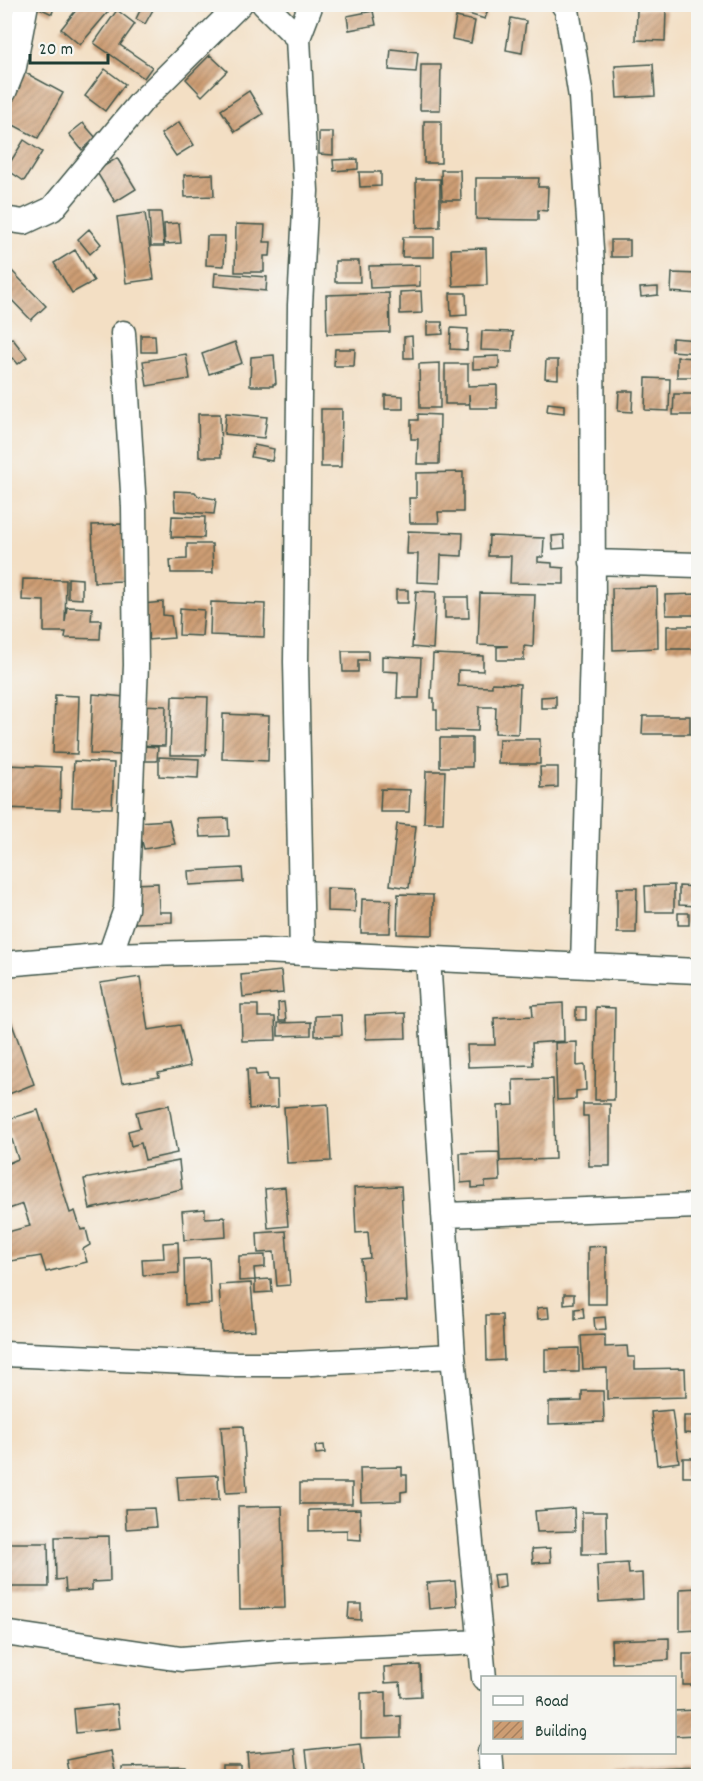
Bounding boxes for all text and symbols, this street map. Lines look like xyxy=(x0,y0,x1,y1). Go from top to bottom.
scale bar xyxy=(30,27,108,65)
text: 20 m xyxy=(39,38,73,63)
legend xyxy=(481,1676,676,1754)
text: Road xyxy=(535,1690,569,1715)
text: Building xyxy=(535,1720,587,1745)

